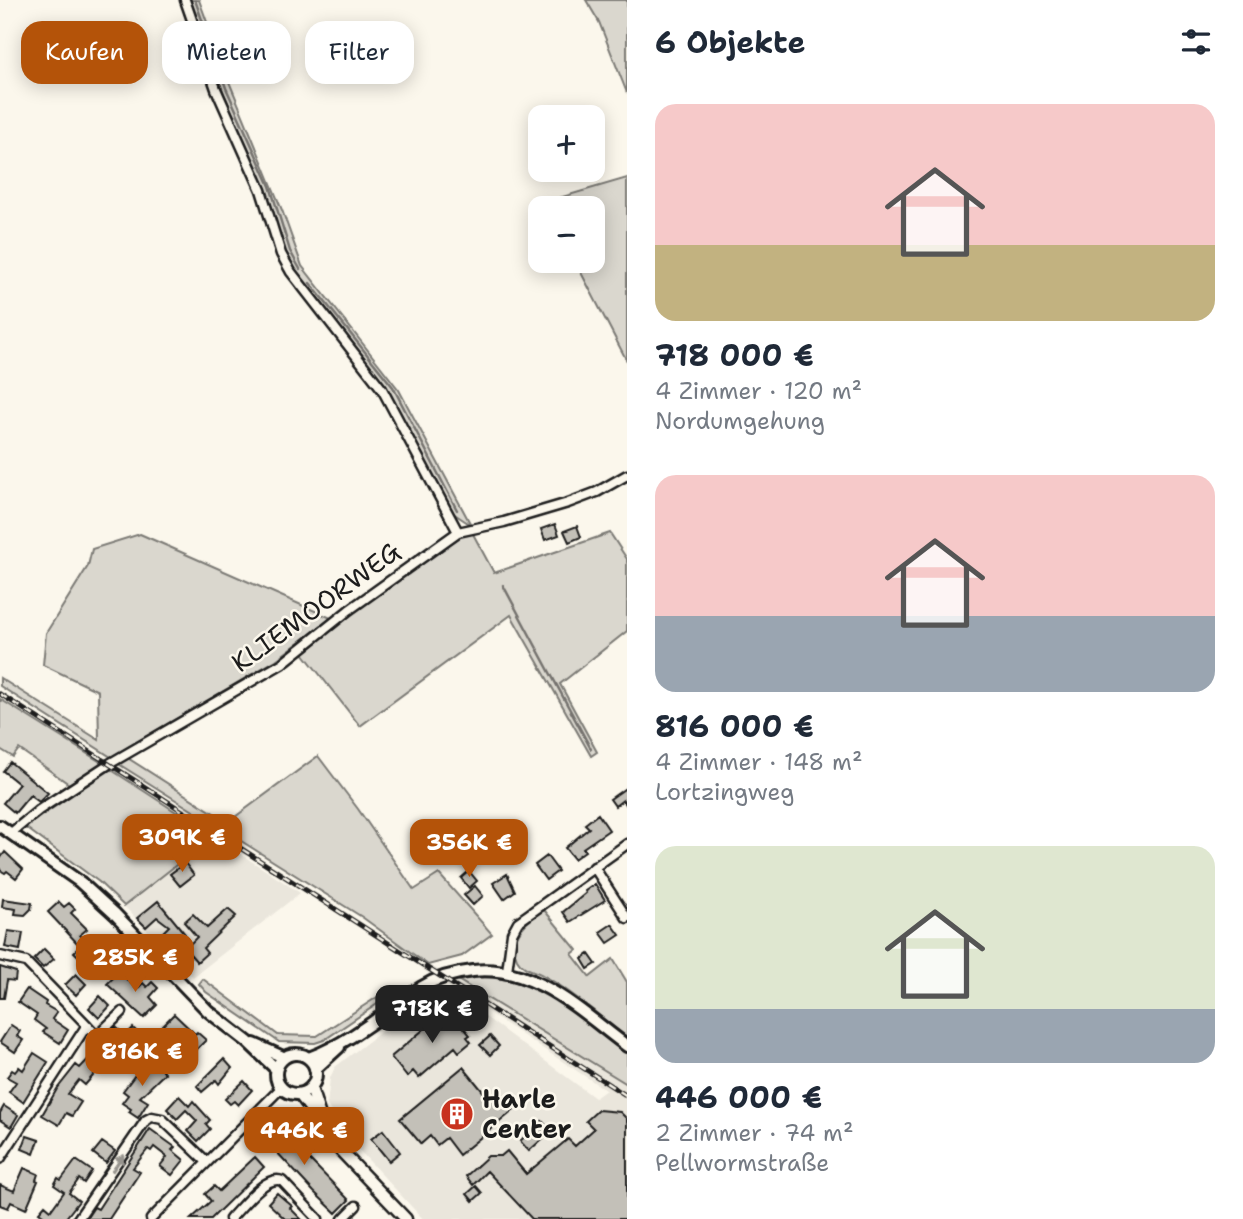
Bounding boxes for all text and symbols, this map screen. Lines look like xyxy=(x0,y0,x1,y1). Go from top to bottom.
chip: Kaufen xyxy=(21,21,148,84)
chip: Mieten xyxy=(162,21,291,84)
chip: Filter xyxy=(305,21,414,84)
text: 6 Objekte xyxy=(655,22,805,63)
icon: filters xyxy=(1177,23,1215,61)
map controls xyxy=(528,105,605,273)
button: + xyxy=(528,105,605,182)
icon: home xyxy=(872,149,998,275)
button: − xyxy=(528,196,605,273)
text: 718 000 € xyxy=(655,335,814,376)
text: 4 Zimmer · 120 m² xyxy=(655,376,862,406)
text: Nordumgehung xyxy=(655,406,825,436)
icon: home xyxy=(872,520,998,646)
street label: KLIEMOORWEG xyxy=(224,533,407,680)
text: 816 000 € xyxy=(655,706,814,747)
text: 4 Zimmer · 148 m² xyxy=(655,747,863,777)
text: Lortzingweg xyxy=(655,777,794,807)
pin: 309K € xyxy=(125,814,239,874)
pin: 356K € xyxy=(412,820,526,879)
text: 309K € xyxy=(138,822,226,852)
text: 356K € xyxy=(426,827,512,857)
icon: home xyxy=(872,891,998,1017)
pin: 285K € xyxy=(78,934,192,994)
text: 285K € xyxy=(92,942,178,972)
pin: 718K € xyxy=(375,986,489,1045)
text: 718K € xyxy=(391,993,473,1023)
pin: 816K € xyxy=(85,1028,199,1088)
text: 816K € xyxy=(101,1036,183,1066)
text: 446 000 € xyxy=(655,1077,822,1118)
place label: Harle Center xyxy=(482,1081,572,1146)
building icon: Harle Center xyxy=(438,1095,476,1133)
pin: 446K € xyxy=(247,1108,361,1167)
text: 446K € xyxy=(260,1115,348,1145)
text: 2 Zimmer · 74 m² xyxy=(655,1118,853,1148)
text: Pellwormstraße xyxy=(655,1148,829,1178)
one-way arrow xyxy=(111,1154,125,1172)

